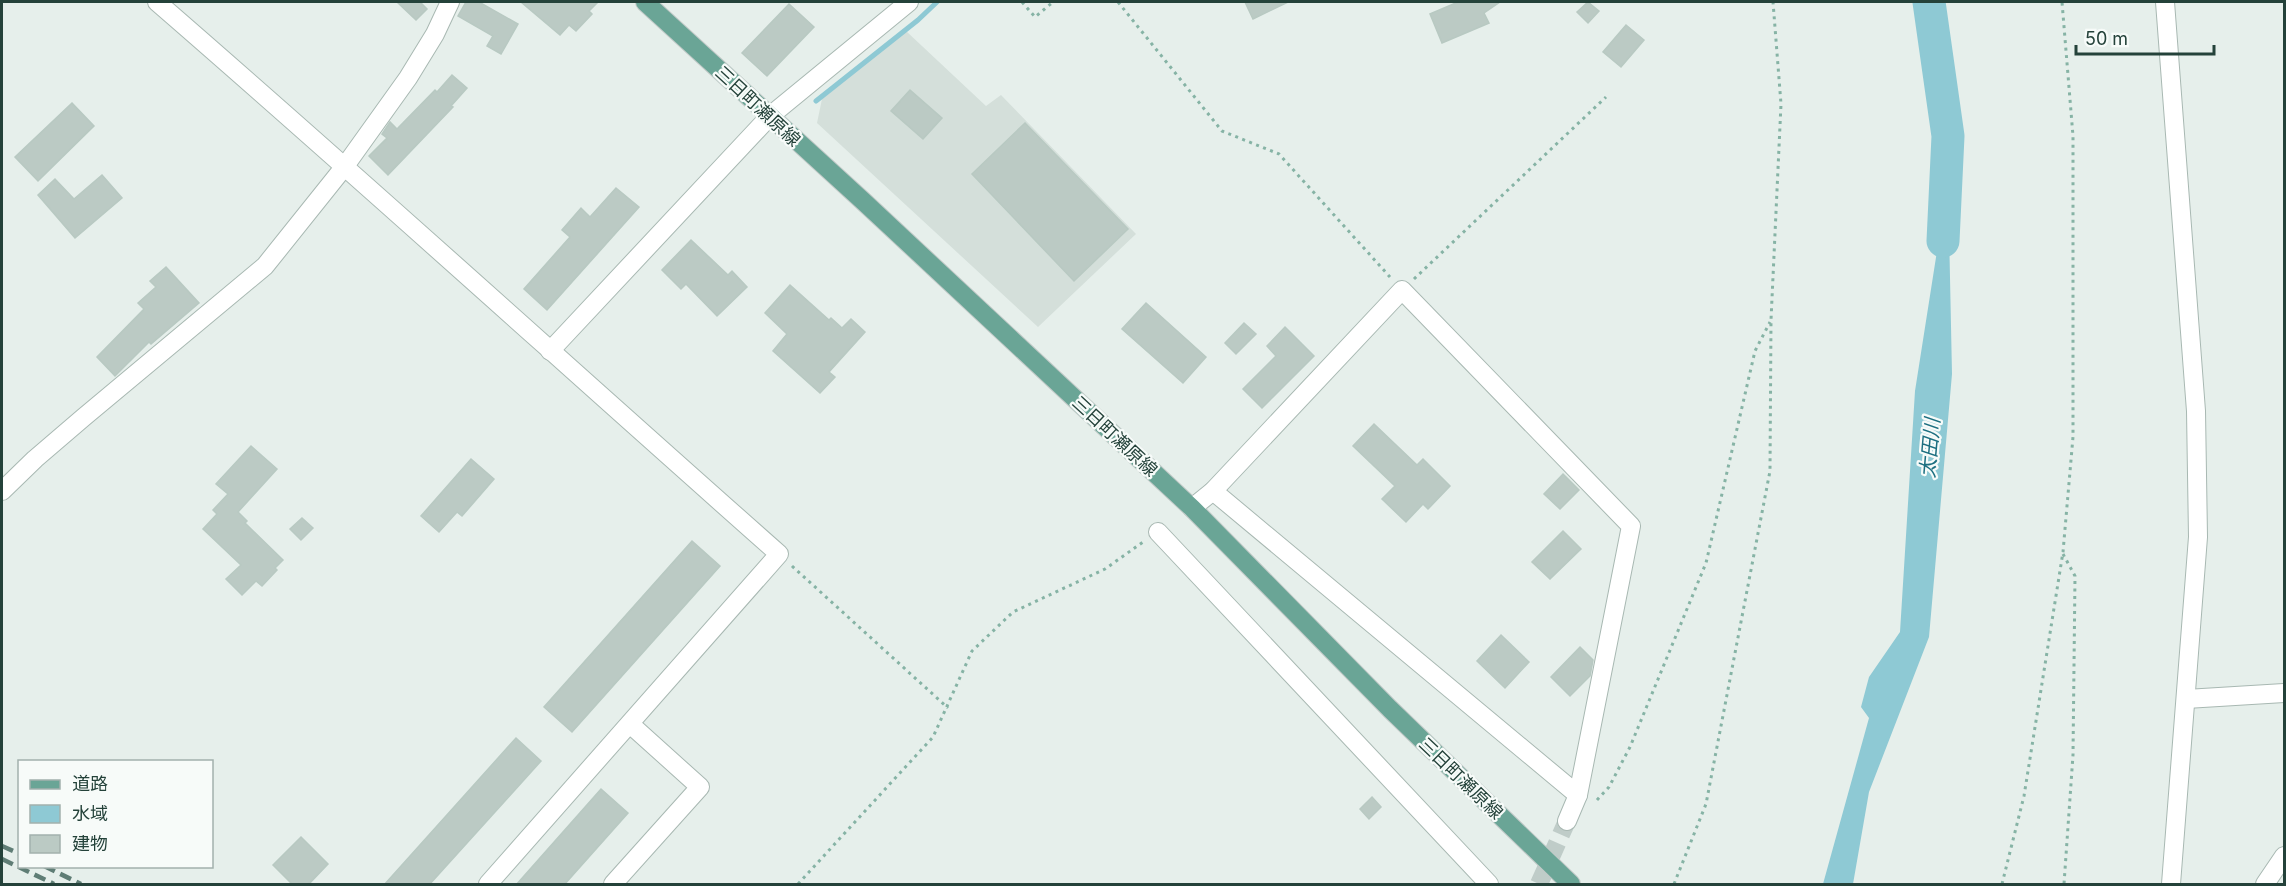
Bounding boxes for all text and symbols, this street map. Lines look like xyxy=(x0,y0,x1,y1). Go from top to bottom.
scale bar xyxy=(2076,18,2214,56)
text: 50 m xyxy=(2085,28,2128,49)
street label: 三日町瀬原線 xyxy=(711,61,805,151)
street label: 三日町瀬原線 xyxy=(1068,391,1162,481)
water label: 太田川 xyxy=(1915,415,1945,479)
street label: 三日町瀬原線 xyxy=(1415,733,1507,823)
legend xyxy=(18,760,213,868)
text: 道路 xyxy=(72,773,108,794)
text: 水域 xyxy=(72,803,108,824)
text: 建物 xyxy=(72,833,108,854)

